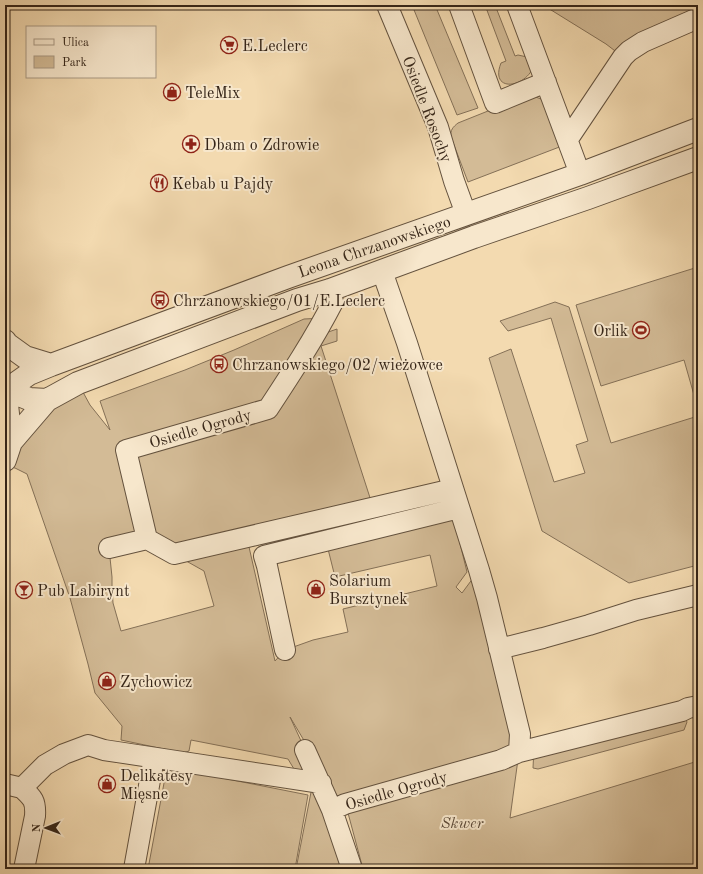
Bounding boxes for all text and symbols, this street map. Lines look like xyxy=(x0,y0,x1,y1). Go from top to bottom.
legend xyxy=(26,26,156,78)
supermarket icon: E.Leclerc xyxy=(219,35,239,55)
text: Ulica xyxy=(62,37,89,49)
place label: E.Leclerc xyxy=(242,39,308,55)
street label: Osiedle Rosochy xyxy=(398,54,454,166)
text: Park xyxy=(62,57,87,69)
shop icon: TeleMix xyxy=(162,82,182,102)
place label: TeleMix xyxy=(185,86,240,102)
pharmacy icon: Dbam o Zdrowie xyxy=(181,134,201,154)
place label: Dbam o Zdrowie xyxy=(204,138,319,154)
restaurant icon: Kebab u Pajdy xyxy=(149,173,169,193)
place label: Kebab u Pajdy xyxy=(172,177,274,193)
street label: Leona Chrzanowskiego xyxy=(296,214,453,282)
bus stop icon: Chrzanowskiego/01/E.Leclerc xyxy=(150,290,170,310)
place label: Chrzanowskiego/01/E.Leclerc xyxy=(173,294,385,310)
sports icon: Orlik xyxy=(631,320,651,340)
place label: Orlik xyxy=(593,324,628,340)
bus stop icon: Chrzanowskiego/02/wieżowce xyxy=(209,354,229,374)
place label: Chrzanowskiego/02/wieżowce xyxy=(232,358,443,374)
street label: Osiedle Ogrody xyxy=(148,408,254,452)
place label: Solarium Bursztynek xyxy=(329,574,408,608)
shop icon: Solarium Bursztynek xyxy=(306,579,326,599)
bar icon: Pub Labirynt xyxy=(14,580,34,600)
place label: Pub Labirynt xyxy=(37,584,130,600)
shop icon: Zychowicz xyxy=(97,671,117,691)
place label: Zychowicz xyxy=(120,675,192,691)
place label: Delikatesy Mięsne xyxy=(120,769,194,803)
street label: Osiedle Ogrody xyxy=(344,770,450,814)
shop icon: Delikatesy Mięsne xyxy=(97,774,117,794)
north arrow xyxy=(26,808,66,848)
park label: Skwer xyxy=(441,816,484,832)
text: N xyxy=(32,823,43,832)

